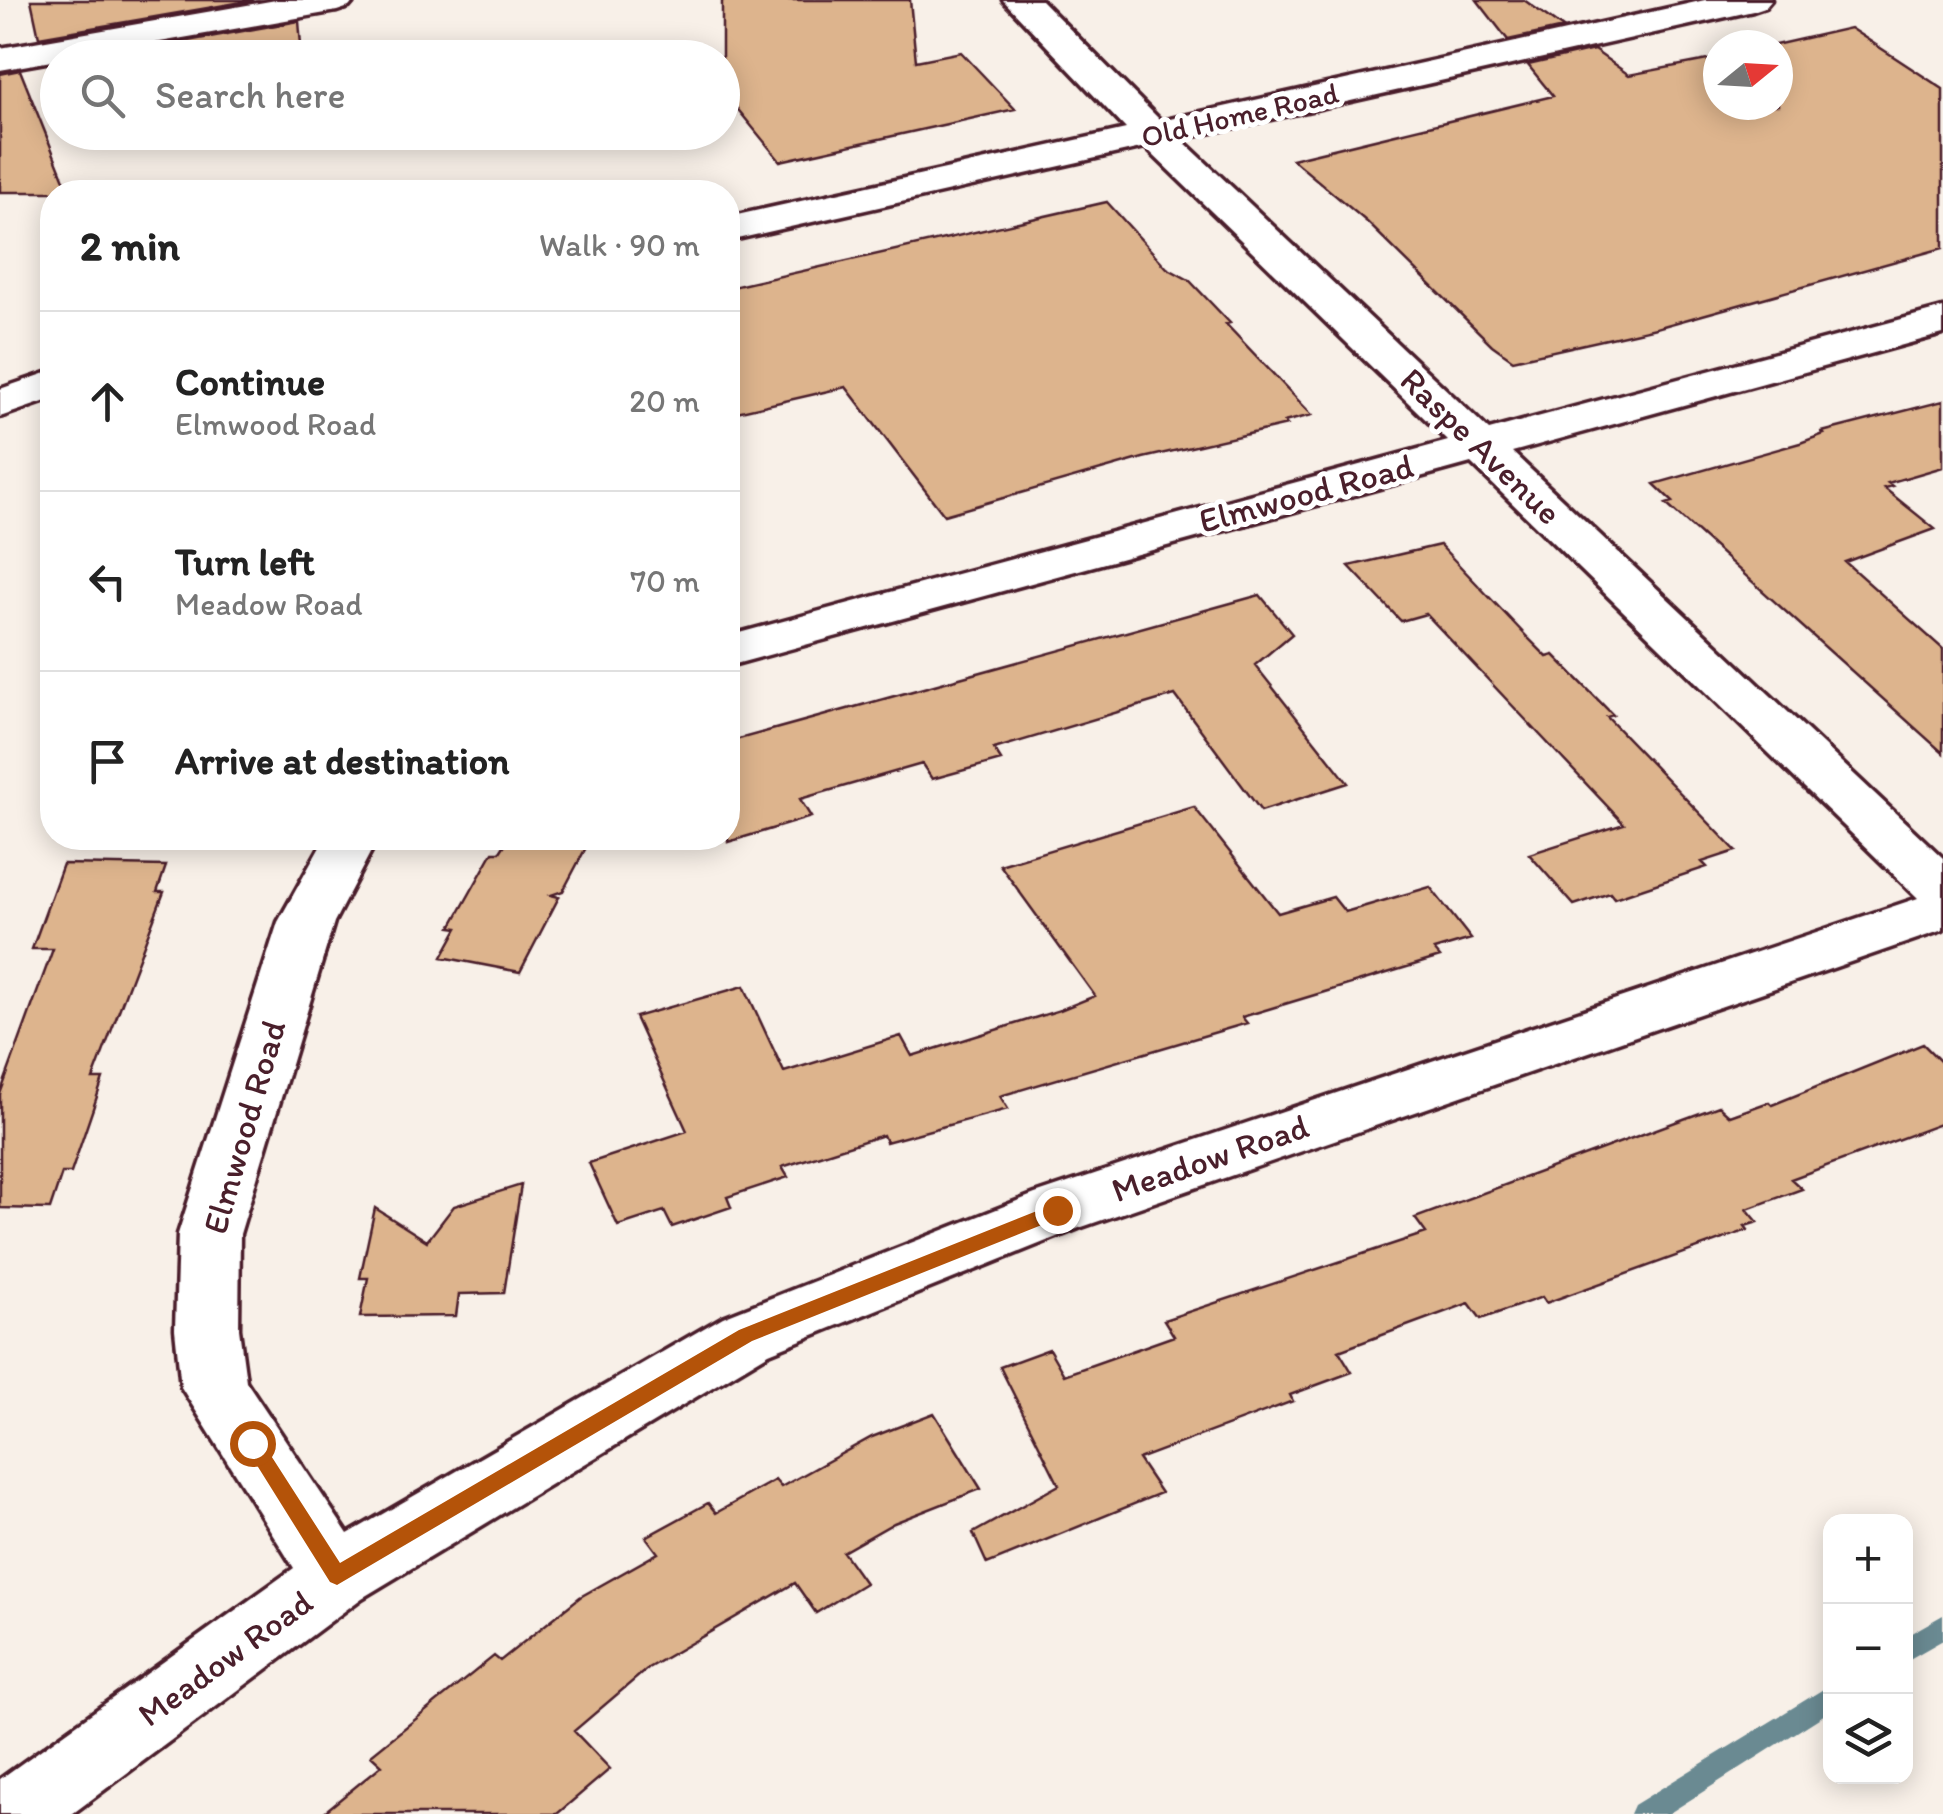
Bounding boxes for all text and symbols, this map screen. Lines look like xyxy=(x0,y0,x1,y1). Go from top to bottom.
north arrow xyxy=(1703,30,1793,120)
search box xyxy=(40,40,740,150)
icon: search xyxy=(75,68,130,123)
text: Search here xyxy=(155,72,346,118)
street label: Old Home Road xyxy=(1138,74,1343,155)
text: 2 min xyxy=(80,220,180,271)
text: Walk · 90 m xyxy=(539,226,700,264)
text: Continue xyxy=(175,359,325,405)
street label: Raspe Avenue xyxy=(1392,359,1570,533)
icon: ahead xyxy=(80,374,135,429)
text: 20 m xyxy=(629,382,700,420)
text: Elmwood Road xyxy=(175,405,376,443)
street label: Elmwood Road xyxy=(1194,444,1418,542)
text: Turn left xyxy=(175,539,315,585)
icon: left xyxy=(80,554,135,609)
text: 70 m xyxy=(630,562,700,600)
text: Meadow Road xyxy=(175,585,363,623)
icon: arrive xyxy=(80,734,135,789)
text: Arrive at destination xyxy=(175,738,510,784)
street label: Elmwood Road xyxy=(193,1015,295,1239)
street label: Meadow Road xyxy=(1106,1105,1314,1211)
route end xyxy=(1035,1188,1081,1234)
route start xyxy=(230,1421,276,1467)
map controls xyxy=(1823,1514,1913,1784)
button: + xyxy=(1823,1514,1913,1604)
street label: Meadow Road xyxy=(130,1581,320,1735)
button: − xyxy=(1823,1604,1913,1694)
button: layers xyxy=(1823,1694,1913,1784)

